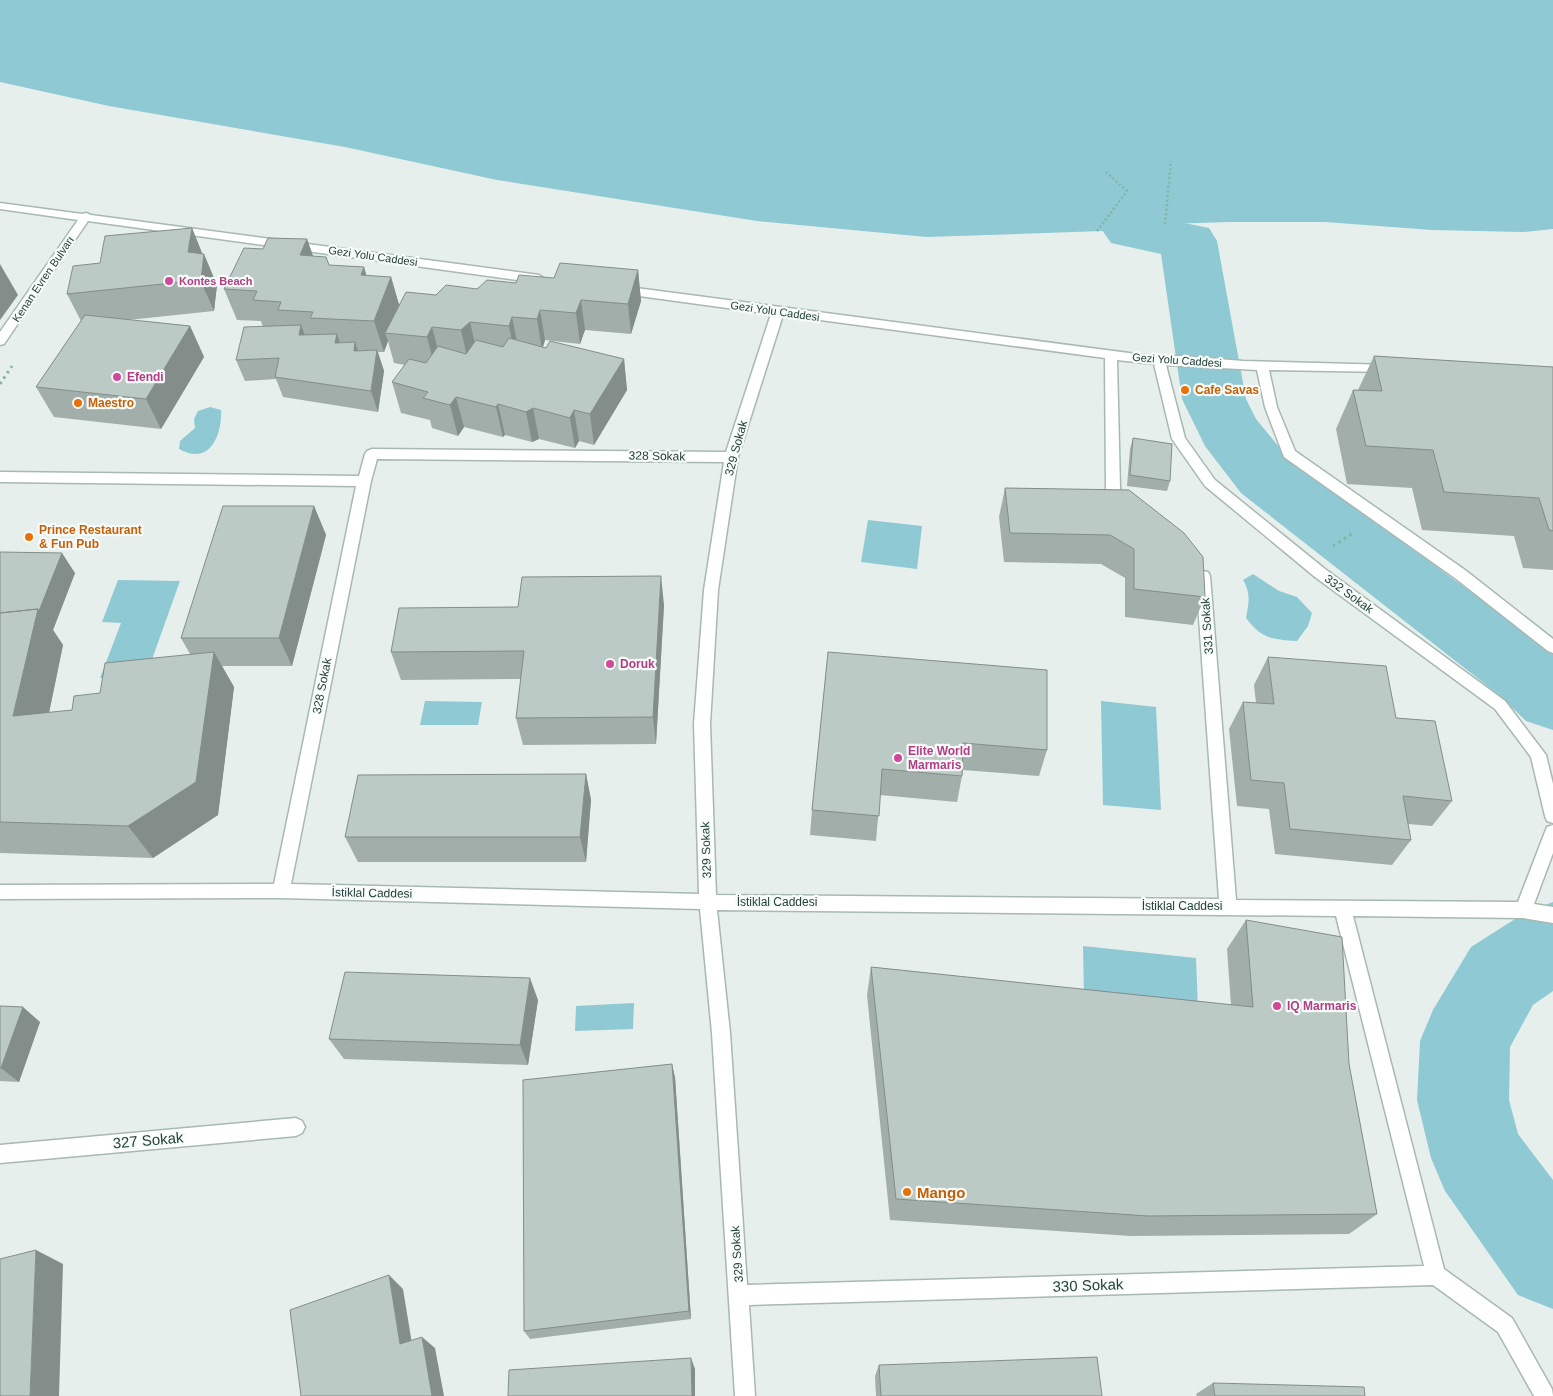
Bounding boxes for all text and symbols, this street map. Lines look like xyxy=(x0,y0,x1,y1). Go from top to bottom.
street label: Kenan Evren Bulvarı xyxy=(10,234,76,324)
street label: Gezi Yolu Caddesi xyxy=(328,244,418,268)
marker: Kontes Beach xyxy=(163,275,175,287)
place label: Kontes Beach xyxy=(179,275,253,287)
street label: Gezi Yolu Caddesi xyxy=(730,299,820,323)
street label: Gezi Yolu Caddesi xyxy=(1132,351,1222,369)
place label: Efendi xyxy=(127,370,164,384)
marker: Efendi xyxy=(111,371,123,383)
place label: Cafe Savas xyxy=(1195,383,1259,397)
marker: Cafe Savas xyxy=(1179,384,1191,396)
place label: Maestro xyxy=(88,396,134,410)
marker: Maestro xyxy=(72,397,84,409)
street label: 329 Sokak xyxy=(722,418,750,477)
street label: 328 Sokak xyxy=(629,449,686,464)
place label: Prince Restaurant & Fun Pub xyxy=(39,523,142,551)
marker: Prince Restaurant & Fun Pub xyxy=(23,531,35,543)
street label: 332 Sokak xyxy=(1322,572,1377,617)
street label: 331 Sokak xyxy=(1198,596,1216,655)
street label: 328 Sokak xyxy=(310,656,334,715)
place label: Doruk xyxy=(620,657,655,671)
marker: Doruk xyxy=(604,658,616,670)
place label: Elite World Marmaris xyxy=(908,744,970,772)
marker: Elite World Marmaris xyxy=(892,752,904,764)
street label: 329 Sokak xyxy=(698,820,714,879)
street label: İstiklal Caddesi xyxy=(332,885,412,901)
street label: İstiklal Caddesi xyxy=(737,895,817,909)
street label: İstiklal Caddesi xyxy=(1142,899,1222,913)
place label: IQ Marmaris xyxy=(1287,999,1357,1013)
marker: IQ Marmaris xyxy=(1271,1000,1283,1012)
street label: 327 Sokak xyxy=(112,1128,185,1152)
place label: Mango xyxy=(917,1184,965,1201)
marker: Mango xyxy=(901,1186,913,1198)
street label: 329 Sokak xyxy=(728,1224,746,1283)
street label: 330 Sokak xyxy=(1052,1275,1124,1295)

